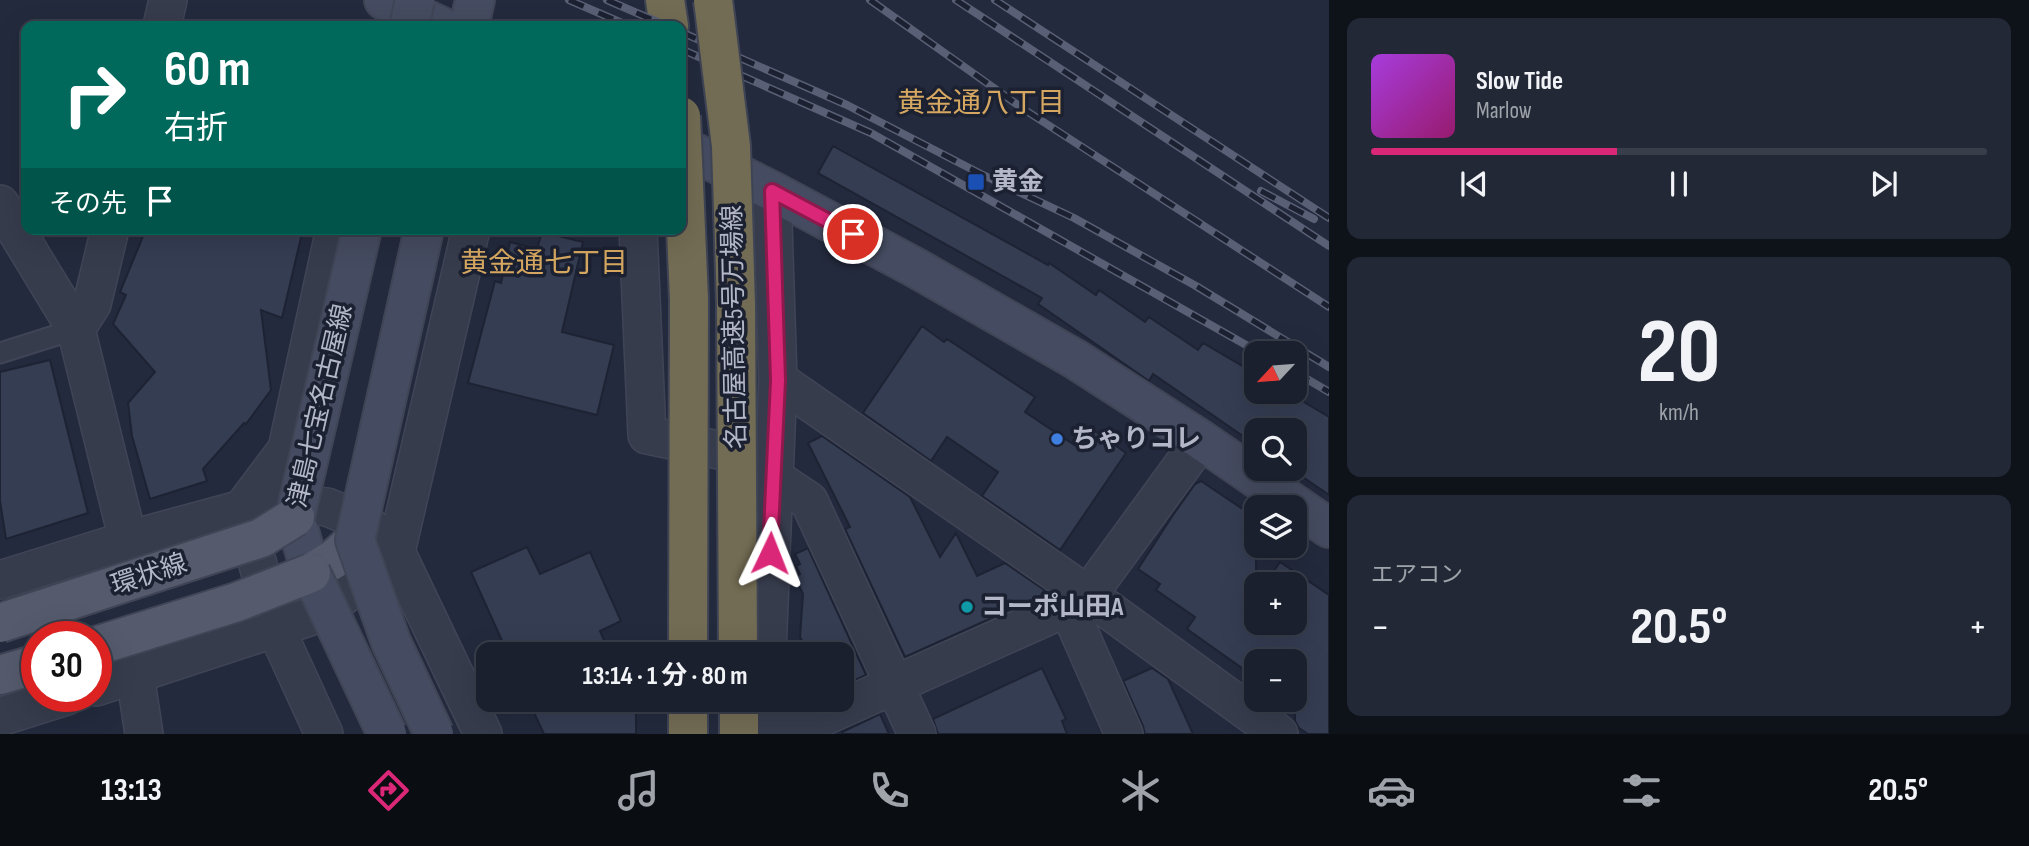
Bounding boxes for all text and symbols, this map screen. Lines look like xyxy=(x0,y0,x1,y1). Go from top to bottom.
text: 60 m xyxy=(164,41,251,100)
icon: right xyxy=(49,49,140,140)
text: Slow Tide xyxy=(1476,66,1563,97)
district label: 黄金通八丁目 xyxy=(897,87,1065,120)
text: Marlow xyxy=(1476,97,1532,125)
text: 右折 xyxy=(164,109,228,148)
icon: previous xyxy=(1455,165,1493,203)
icon: pause xyxy=(1660,165,1698,203)
icon: next xyxy=(1865,165,1903,203)
place label: 黄金 xyxy=(992,167,1044,198)
marker: 黄金 xyxy=(966,172,986,192)
icon: arrive xyxy=(141,182,179,220)
text: その先 xyxy=(49,189,127,220)
pin xyxy=(823,204,883,264)
street label: 名古屋高速5号万場線 xyxy=(717,205,753,449)
icon: arrive xyxy=(834,215,872,253)
district label: 黄金通七丁目 xyxy=(460,247,628,280)
text: 20 xyxy=(1637,299,1721,408)
street label: 津島七宝名古屋線 xyxy=(283,301,359,511)
north arrow xyxy=(1244,341,1307,404)
map controls xyxy=(1244,341,1307,712)
text: km/h xyxy=(1659,399,1699,427)
button: search xyxy=(1244,418,1307,481)
place label: ちゃりコレ xyxy=(1071,424,1201,455)
marker: ちゃりコレ xyxy=(1049,431,1065,447)
button: layers xyxy=(1244,495,1307,558)
position arrow xyxy=(733,516,807,590)
street label: 環状線 xyxy=(107,548,191,602)
text: エアコン xyxy=(1371,561,1463,589)
button: + xyxy=(1244,572,1307,635)
place label: コーポ山田A xyxy=(981,592,1124,623)
text: 20.5° xyxy=(1630,596,1728,659)
marker: コーポ山田A xyxy=(959,599,975,615)
text: − xyxy=(1371,605,1390,650)
text: + xyxy=(1968,605,1987,650)
speed limit sign: 30 xyxy=(21,621,112,712)
button: − xyxy=(1244,649,1307,712)
text: 13:14 · 1 分 · 80 m xyxy=(583,661,747,692)
icon: directions xyxy=(364,766,413,815)
icon: music xyxy=(614,766,663,815)
icon: phone xyxy=(865,766,914,815)
icon: climate xyxy=(1116,766,1165,815)
icon: car xyxy=(1367,766,1416,815)
icon: filters xyxy=(1617,766,1666,815)
text: 13:13 xyxy=(101,771,162,810)
text: 20.5° xyxy=(1868,771,1928,810)

